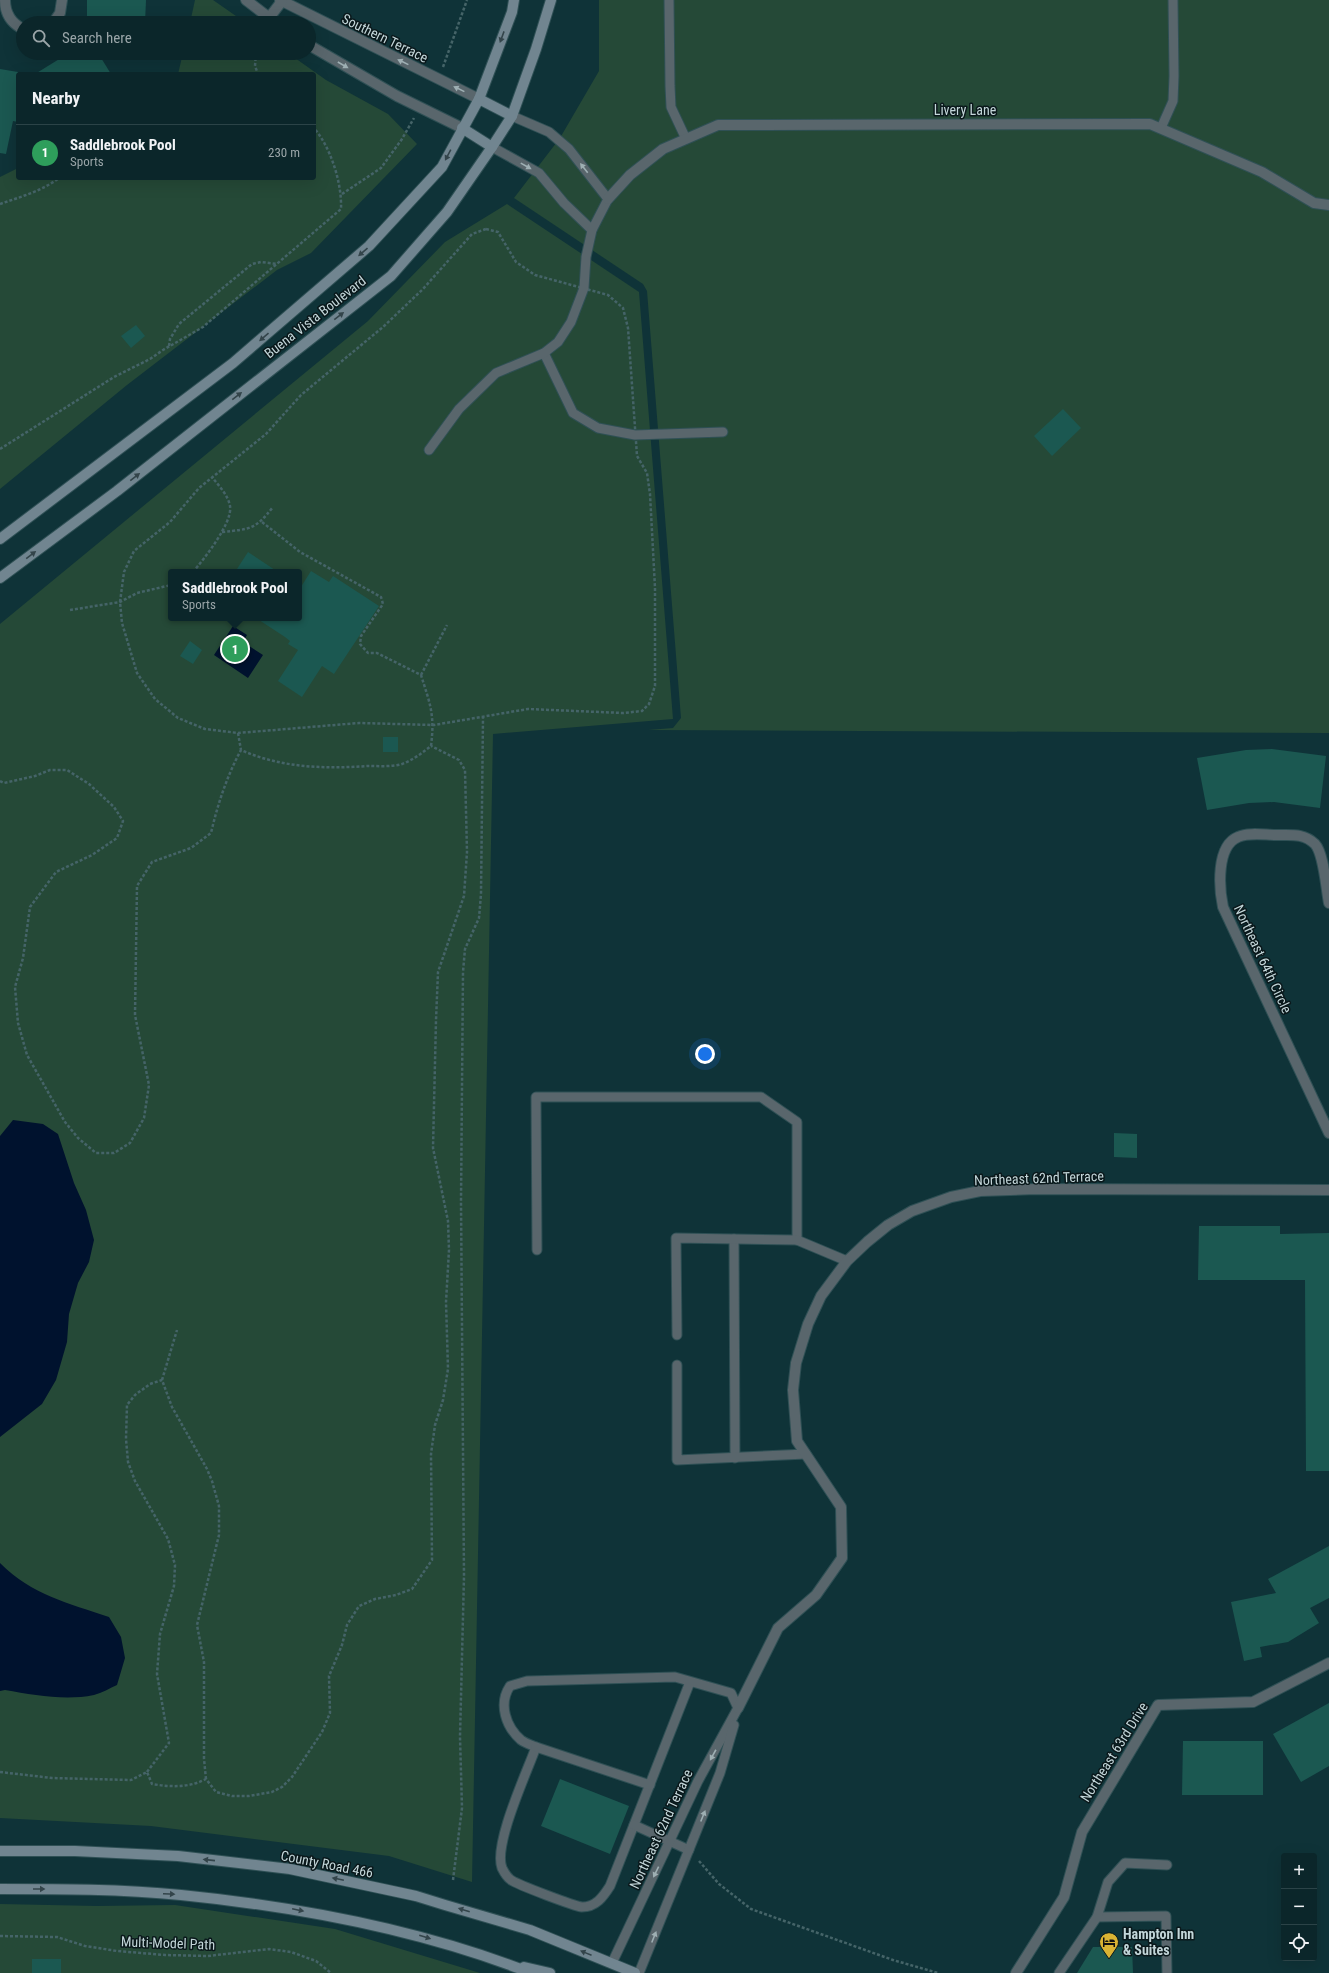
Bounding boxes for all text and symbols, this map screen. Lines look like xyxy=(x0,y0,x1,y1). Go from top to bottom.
street label: Southern Terrace xyxy=(339,10,431,66)
search box xyxy=(16,16,316,60)
icon: search xyxy=(30,27,52,49)
text: Search here xyxy=(62,29,132,47)
one-way arrow xyxy=(499,32,505,44)
one-way arrow xyxy=(397,59,409,65)
one-way arrow xyxy=(337,61,349,68)
one-way arrow xyxy=(453,86,464,92)
text: Nearby xyxy=(32,88,80,108)
street label: Livery Lane xyxy=(934,102,997,118)
text: Saddlebrook Pool xyxy=(70,136,176,154)
text: 1 xyxy=(42,145,48,160)
text: 230 m xyxy=(268,145,300,160)
one-way arrow xyxy=(445,149,451,161)
text: Sports xyxy=(70,154,104,169)
one-way arrow xyxy=(521,162,532,169)
one-way arrow xyxy=(580,163,588,174)
one-way arrow xyxy=(357,248,368,257)
street label: Buena Vista Boulevard xyxy=(261,273,369,361)
one-way arrow xyxy=(334,312,345,320)
one-way arrow xyxy=(259,332,269,341)
one-way arrow xyxy=(232,392,243,401)
one-way arrow xyxy=(130,473,141,481)
one-way arrow xyxy=(26,551,37,559)
popup xyxy=(168,569,302,621)
text: Saddlebrook Pool xyxy=(182,579,288,597)
text: Sports xyxy=(182,597,216,612)
pin: 1 xyxy=(222,634,248,664)
street label: Northeast 64th Circle xyxy=(1231,902,1295,1016)
your location xyxy=(695,1044,715,1064)
street label: Northeast 62nd Terrace xyxy=(974,1168,1105,1188)
street label: Northeast 63rd Drive xyxy=(1077,1699,1151,1805)
one-way arrow xyxy=(709,1749,716,1760)
street label: Northeast 62nd Terrace xyxy=(626,1766,696,1891)
one-way arrow xyxy=(700,1810,706,1822)
street label: County Road 466 xyxy=(279,1847,375,1881)
map controls xyxy=(1281,1853,1317,1961)
button: + xyxy=(1281,1853,1317,1889)
one-way arrow xyxy=(203,1857,215,1863)
one-way arrow xyxy=(653,1866,659,1877)
one-way arrow xyxy=(331,1876,344,1882)
one-way arrow xyxy=(33,1886,46,1892)
button: − xyxy=(1281,1889,1317,1925)
one-way arrow xyxy=(163,1891,176,1897)
one-way arrow xyxy=(457,1907,469,1913)
one-way arrow xyxy=(292,1908,304,1914)
button: locate xyxy=(1281,1925,1317,1961)
place label: Hampton Inn & Suites xyxy=(1123,1926,1194,1958)
one-way arrow xyxy=(651,1931,657,1942)
hotel icon: Hampton Inn & Suites xyxy=(1098,1931,1120,1959)
street label: Multi-Model Path xyxy=(121,1933,215,1953)
one-way arrow xyxy=(419,1934,431,1940)
one-way arrow xyxy=(581,1950,592,1956)

